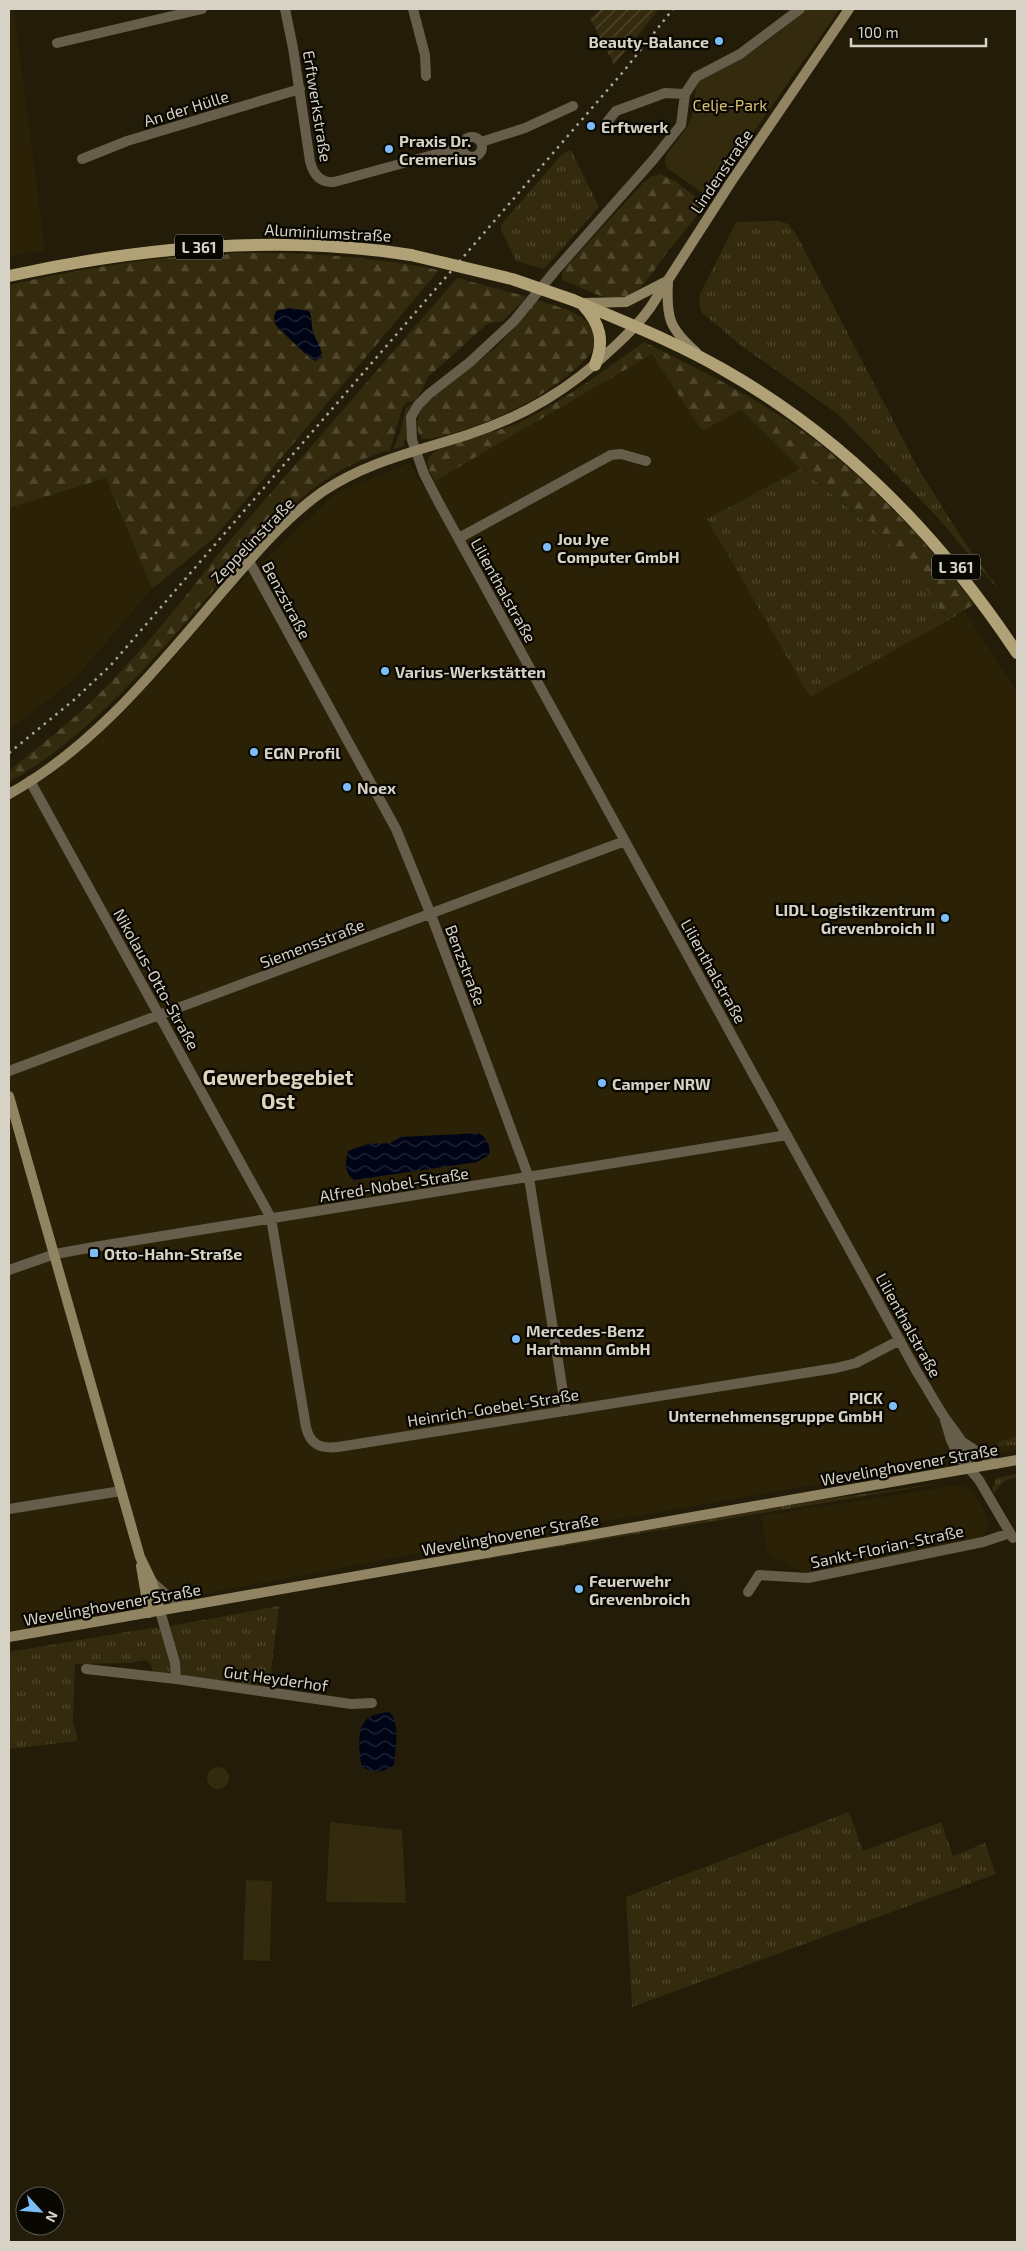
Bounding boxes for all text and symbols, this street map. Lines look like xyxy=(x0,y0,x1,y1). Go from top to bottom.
scale bar xyxy=(851,15,986,47)
text: 100 m xyxy=(858,23,899,41)
place label: Beauty-Balance xyxy=(589,32,709,52)
marker: Beauty-Balance xyxy=(713,35,725,47)
street label: Erftwerkstraße xyxy=(300,49,336,163)
street label: An der Hülle xyxy=(141,86,231,130)
park label: Celje-Park xyxy=(693,95,767,115)
place label: Erftwerk xyxy=(601,117,668,136)
marker: Erftwerk xyxy=(585,120,597,132)
street label: Lindenstraße xyxy=(686,125,756,217)
place label: Praxis Dr. Cremerius xyxy=(399,131,476,168)
marker: Praxis Dr. Cremerius xyxy=(383,143,395,155)
street label: Aluminiumstraße xyxy=(264,219,392,245)
road number: L 361 xyxy=(175,234,223,260)
street label: Zeppelinstraße xyxy=(206,493,298,587)
place label: Jou Jye Computer GmbH xyxy=(557,529,680,566)
street label: Lilienthalstraße xyxy=(467,534,541,646)
marker: Jou Jye Computer GmbH xyxy=(541,541,553,553)
road number: L 361 xyxy=(932,554,980,580)
street label: Benzstraße xyxy=(259,558,315,642)
place label: Varius-Werkstätten xyxy=(395,662,546,681)
marker: Varius-Werkstätten xyxy=(379,665,391,677)
place label: EGN Profil xyxy=(264,743,341,762)
marker: EGN Profil xyxy=(248,746,260,758)
place label: Noex xyxy=(357,778,396,797)
marker: Noex xyxy=(341,781,353,793)
place label: LIDL Logistikzentrum Grevenbroich II xyxy=(775,900,935,937)
street label: Nikolaus-Otto-Straße xyxy=(110,905,204,1053)
marker: LIDL Logistikzentrum Grevenbroich II xyxy=(939,912,951,924)
street label: Siemensstraße xyxy=(257,914,367,972)
street label: Lilienthalstraße xyxy=(677,915,751,1027)
street label: Benzstraße xyxy=(442,922,490,1008)
district label: Gewerbegebiet Ost xyxy=(203,1064,354,1113)
place label: Camper NRW xyxy=(612,1074,711,1093)
marker: Camper NRW xyxy=(596,1077,608,1089)
street label: Alfred-Nobel-Straße xyxy=(318,1163,470,1205)
place label: Otto-Hahn-Straße xyxy=(104,1244,242,1263)
marker: Otto-Hahn-Straße xyxy=(88,1247,100,1259)
street label: Lilienthalstraße xyxy=(872,1269,946,1381)
place label: Mercedes-Benz Hartmann GmbH xyxy=(526,1321,651,1358)
marker: Mercedes-Benz Hartmann GmbH xyxy=(510,1333,522,1345)
street label: Heinrich-Goebel-Straße xyxy=(406,1384,580,1430)
place label: PICK Unternehmensgruppe GmbH xyxy=(668,1388,884,1425)
marker: PICK Unternehmensgruppe GmbH xyxy=(887,1400,899,1412)
street label: Wevelinghovener Straße xyxy=(819,1439,999,1489)
street label: Wevelinghovener Straße xyxy=(420,1509,600,1559)
street label: Sankt-Florian-Straße xyxy=(809,1520,965,1572)
place label: Feuerwehr Grevenbroich xyxy=(589,1571,690,1608)
street label: Wevelinghovener Straße xyxy=(22,1579,202,1629)
marker: Feuerwehr Grevenbroich xyxy=(573,1583,585,1595)
street label: Gut Heyderhof xyxy=(223,1661,330,1695)
north arrow xyxy=(15,2186,65,2236)
text: N xyxy=(42,2209,62,2225)

